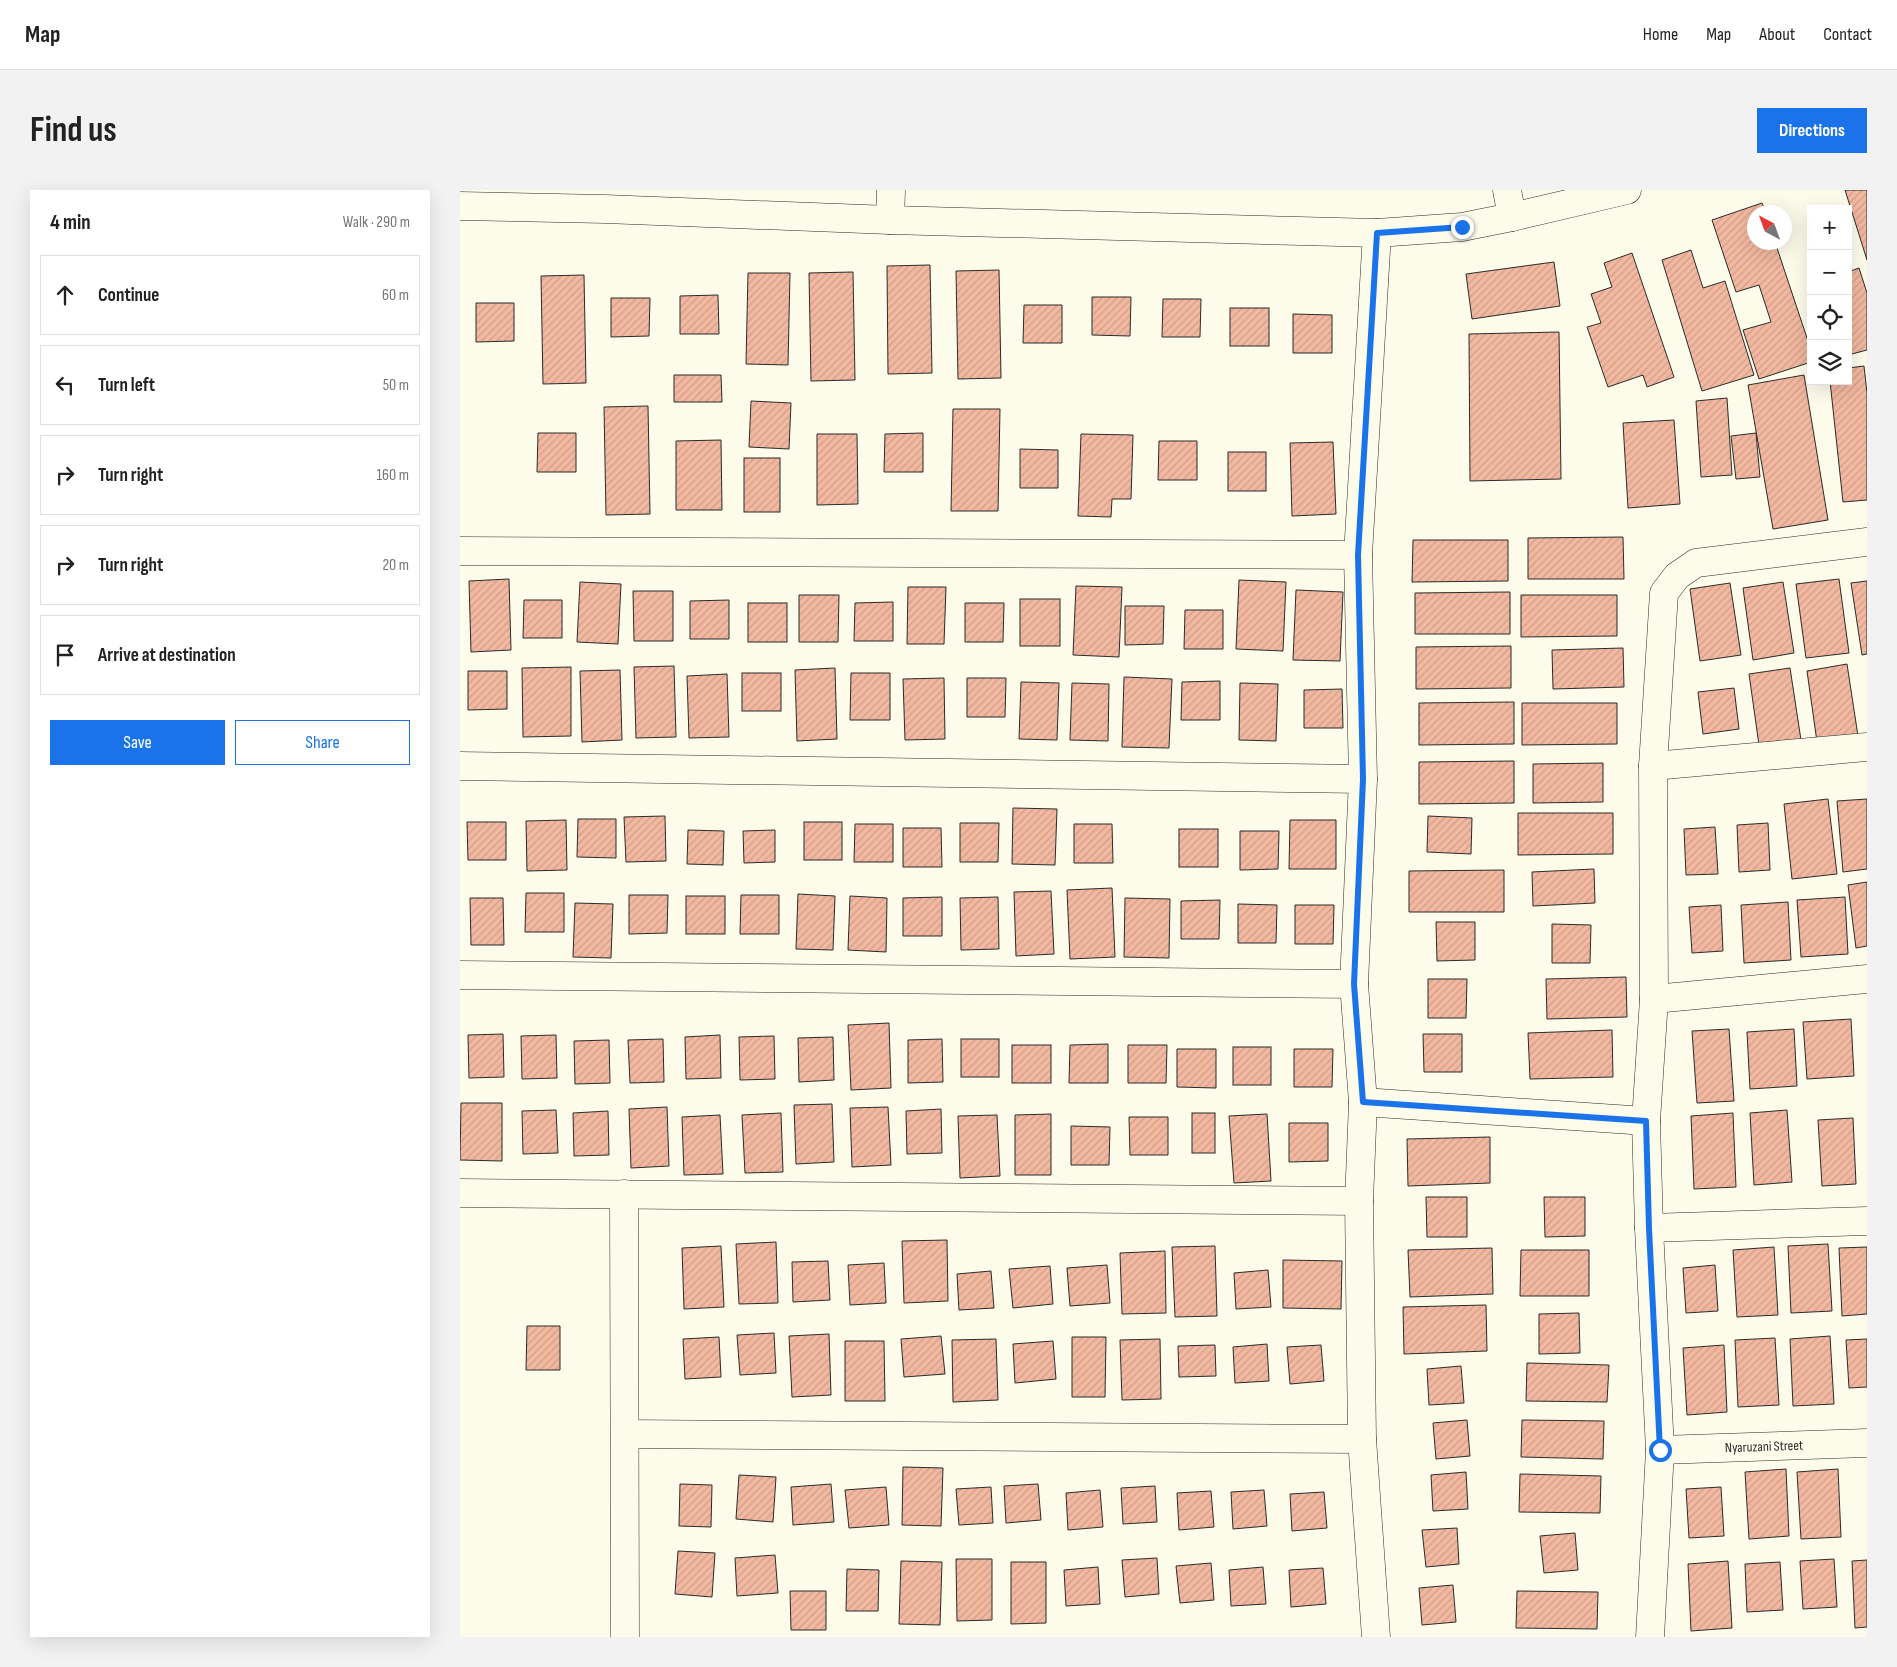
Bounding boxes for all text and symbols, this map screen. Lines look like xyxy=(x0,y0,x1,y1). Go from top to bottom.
text: Map xyxy=(25,20,60,49)
text: Home xyxy=(1643,24,1678,45)
text: Map xyxy=(1706,24,1731,45)
text: About xyxy=(1759,24,1795,45)
text: Contact xyxy=(1823,24,1872,45)
button: Directions xyxy=(1757,108,1867,153)
text: Find us xyxy=(30,109,117,152)
north arrow xyxy=(1747,205,1792,250)
map controls xyxy=(1807,205,1852,385)
button: + xyxy=(1807,205,1852,250)
text: 4 min xyxy=(50,210,91,235)
text: Walk · 290 m xyxy=(343,213,410,232)
route end xyxy=(1451,216,1474,239)
button: − xyxy=(1807,250,1852,295)
icon: ahead xyxy=(51,281,79,309)
text: Continue xyxy=(98,284,159,307)
text: 60 m xyxy=(382,286,409,305)
button: locate xyxy=(1807,295,1852,340)
button: layers xyxy=(1807,340,1852,385)
icon: left xyxy=(51,371,79,399)
text: Turn left xyxy=(98,374,155,397)
text: 50 m xyxy=(383,376,409,395)
icon: right xyxy=(51,461,79,489)
text: Turn right xyxy=(98,464,163,487)
text: 160 m xyxy=(376,466,409,485)
icon: right xyxy=(51,551,79,579)
text: Turn right xyxy=(98,554,163,577)
text: 20 m xyxy=(382,556,409,575)
icon: arrive xyxy=(51,641,79,669)
text: Arrive at destination xyxy=(98,644,236,667)
button: Save xyxy=(50,720,225,765)
button: Share xyxy=(235,720,410,765)
street label: Nyaruzani Street xyxy=(1725,1437,1803,1456)
route start xyxy=(1649,1439,1672,1462)

